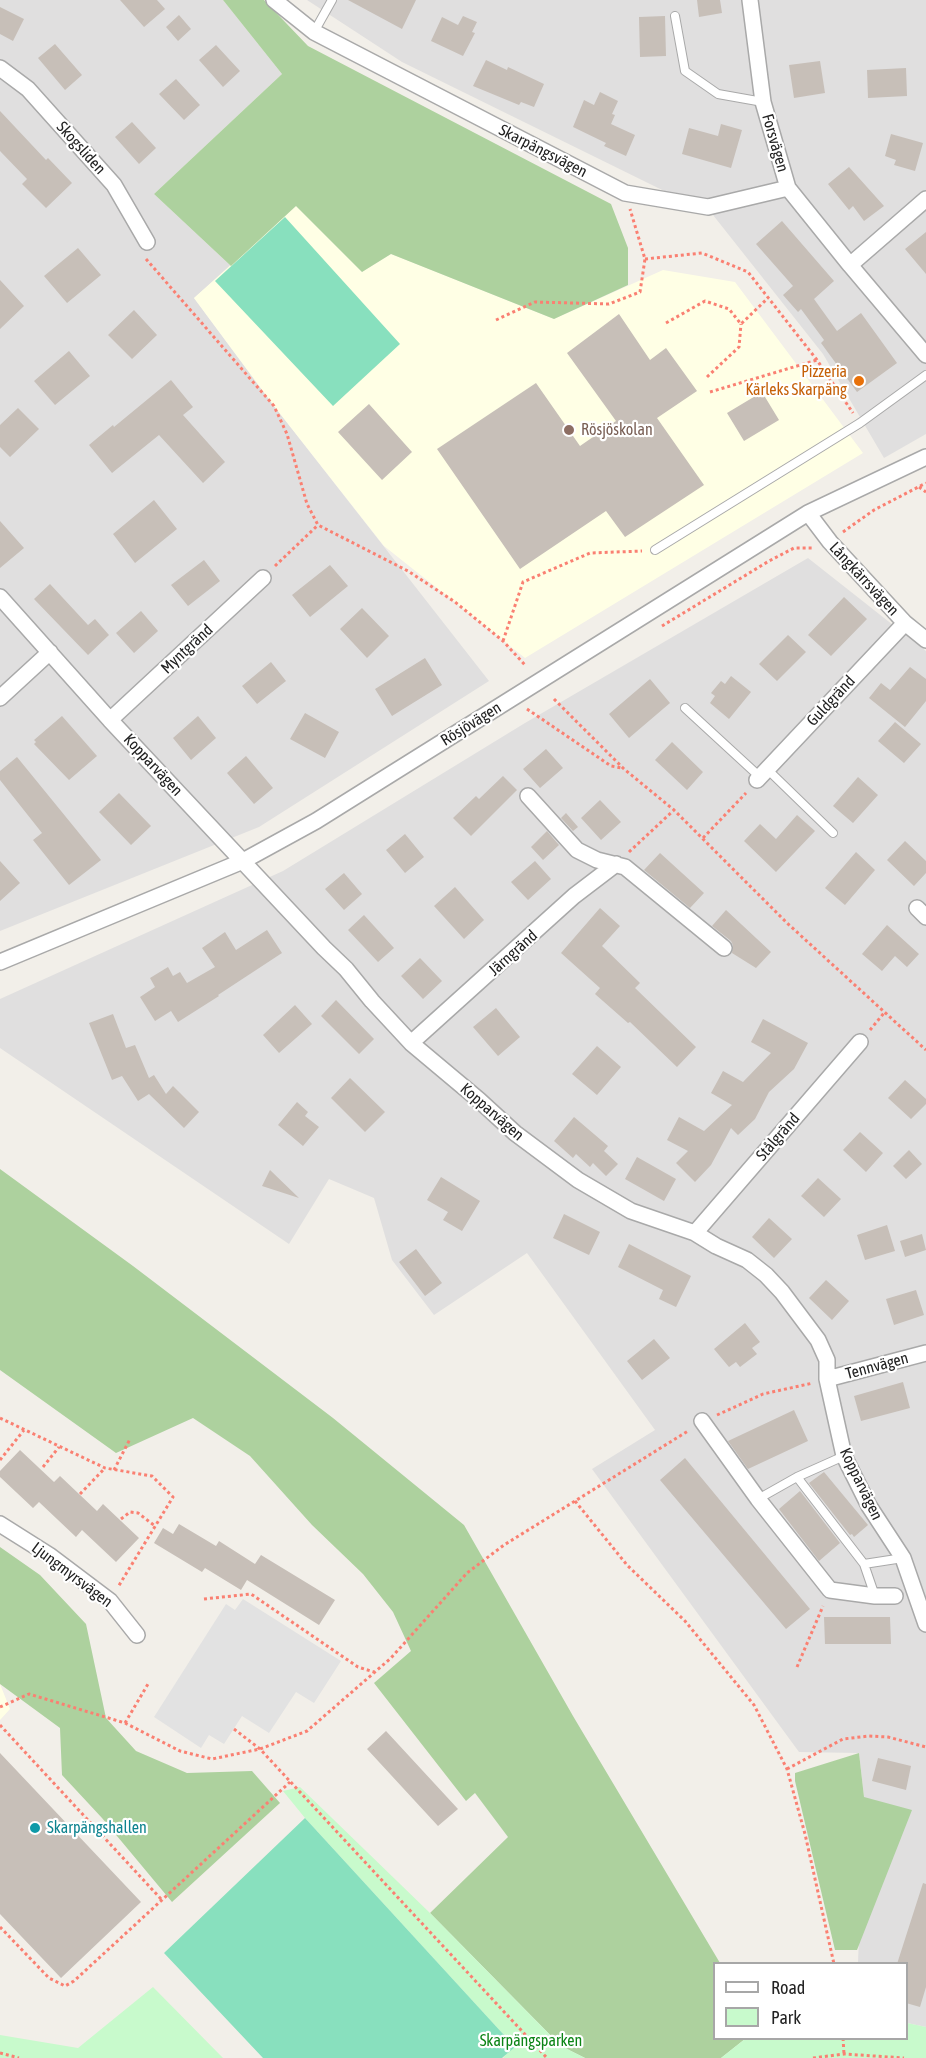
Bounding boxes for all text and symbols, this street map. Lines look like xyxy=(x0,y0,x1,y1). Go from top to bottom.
street label: Forsvägen xyxy=(758,112,792,174)
street label: Skogsliden xyxy=(52,118,110,178)
street label: Skarpängsvägen xyxy=(496,120,590,182)
place label: Pizzeria Kärleks Skarpäng xyxy=(746,362,847,400)
marker: Pizzeria Kärleks Skarpäng xyxy=(852,374,866,388)
place label: Rösjöskolan xyxy=(581,420,653,440)
marker: Rösjöskolan xyxy=(562,423,576,437)
street label: Långkärrsvägen xyxy=(825,538,903,620)
street label: Myntgränd xyxy=(157,620,217,678)
street label: Guldgränd xyxy=(803,672,859,730)
street label: Rösjövägen xyxy=(437,698,505,750)
street label: Kopparvägen xyxy=(119,730,187,800)
street label: Järngränd xyxy=(485,926,541,980)
street label: Kopparvägen xyxy=(456,1079,528,1145)
street label: Stålgränd xyxy=(752,1109,804,1165)
street label: Tennvägen xyxy=(843,1348,911,1384)
street label: Kopparvägen xyxy=(835,1445,887,1523)
street label: Ljungmyrsvägen xyxy=(28,1538,116,1612)
place label: Skarpängshallen xyxy=(47,1818,147,1838)
marker: Skarpängshallen xyxy=(28,1821,42,1835)
legend xyxy=(713,1962,908,2040)
text: Road xyxy=(771,1977,805,1998)
text: Park xyxy=(771,2007,801,2028)
park label: Skarpängsparken xyxy=(480,2031,582,2051)

